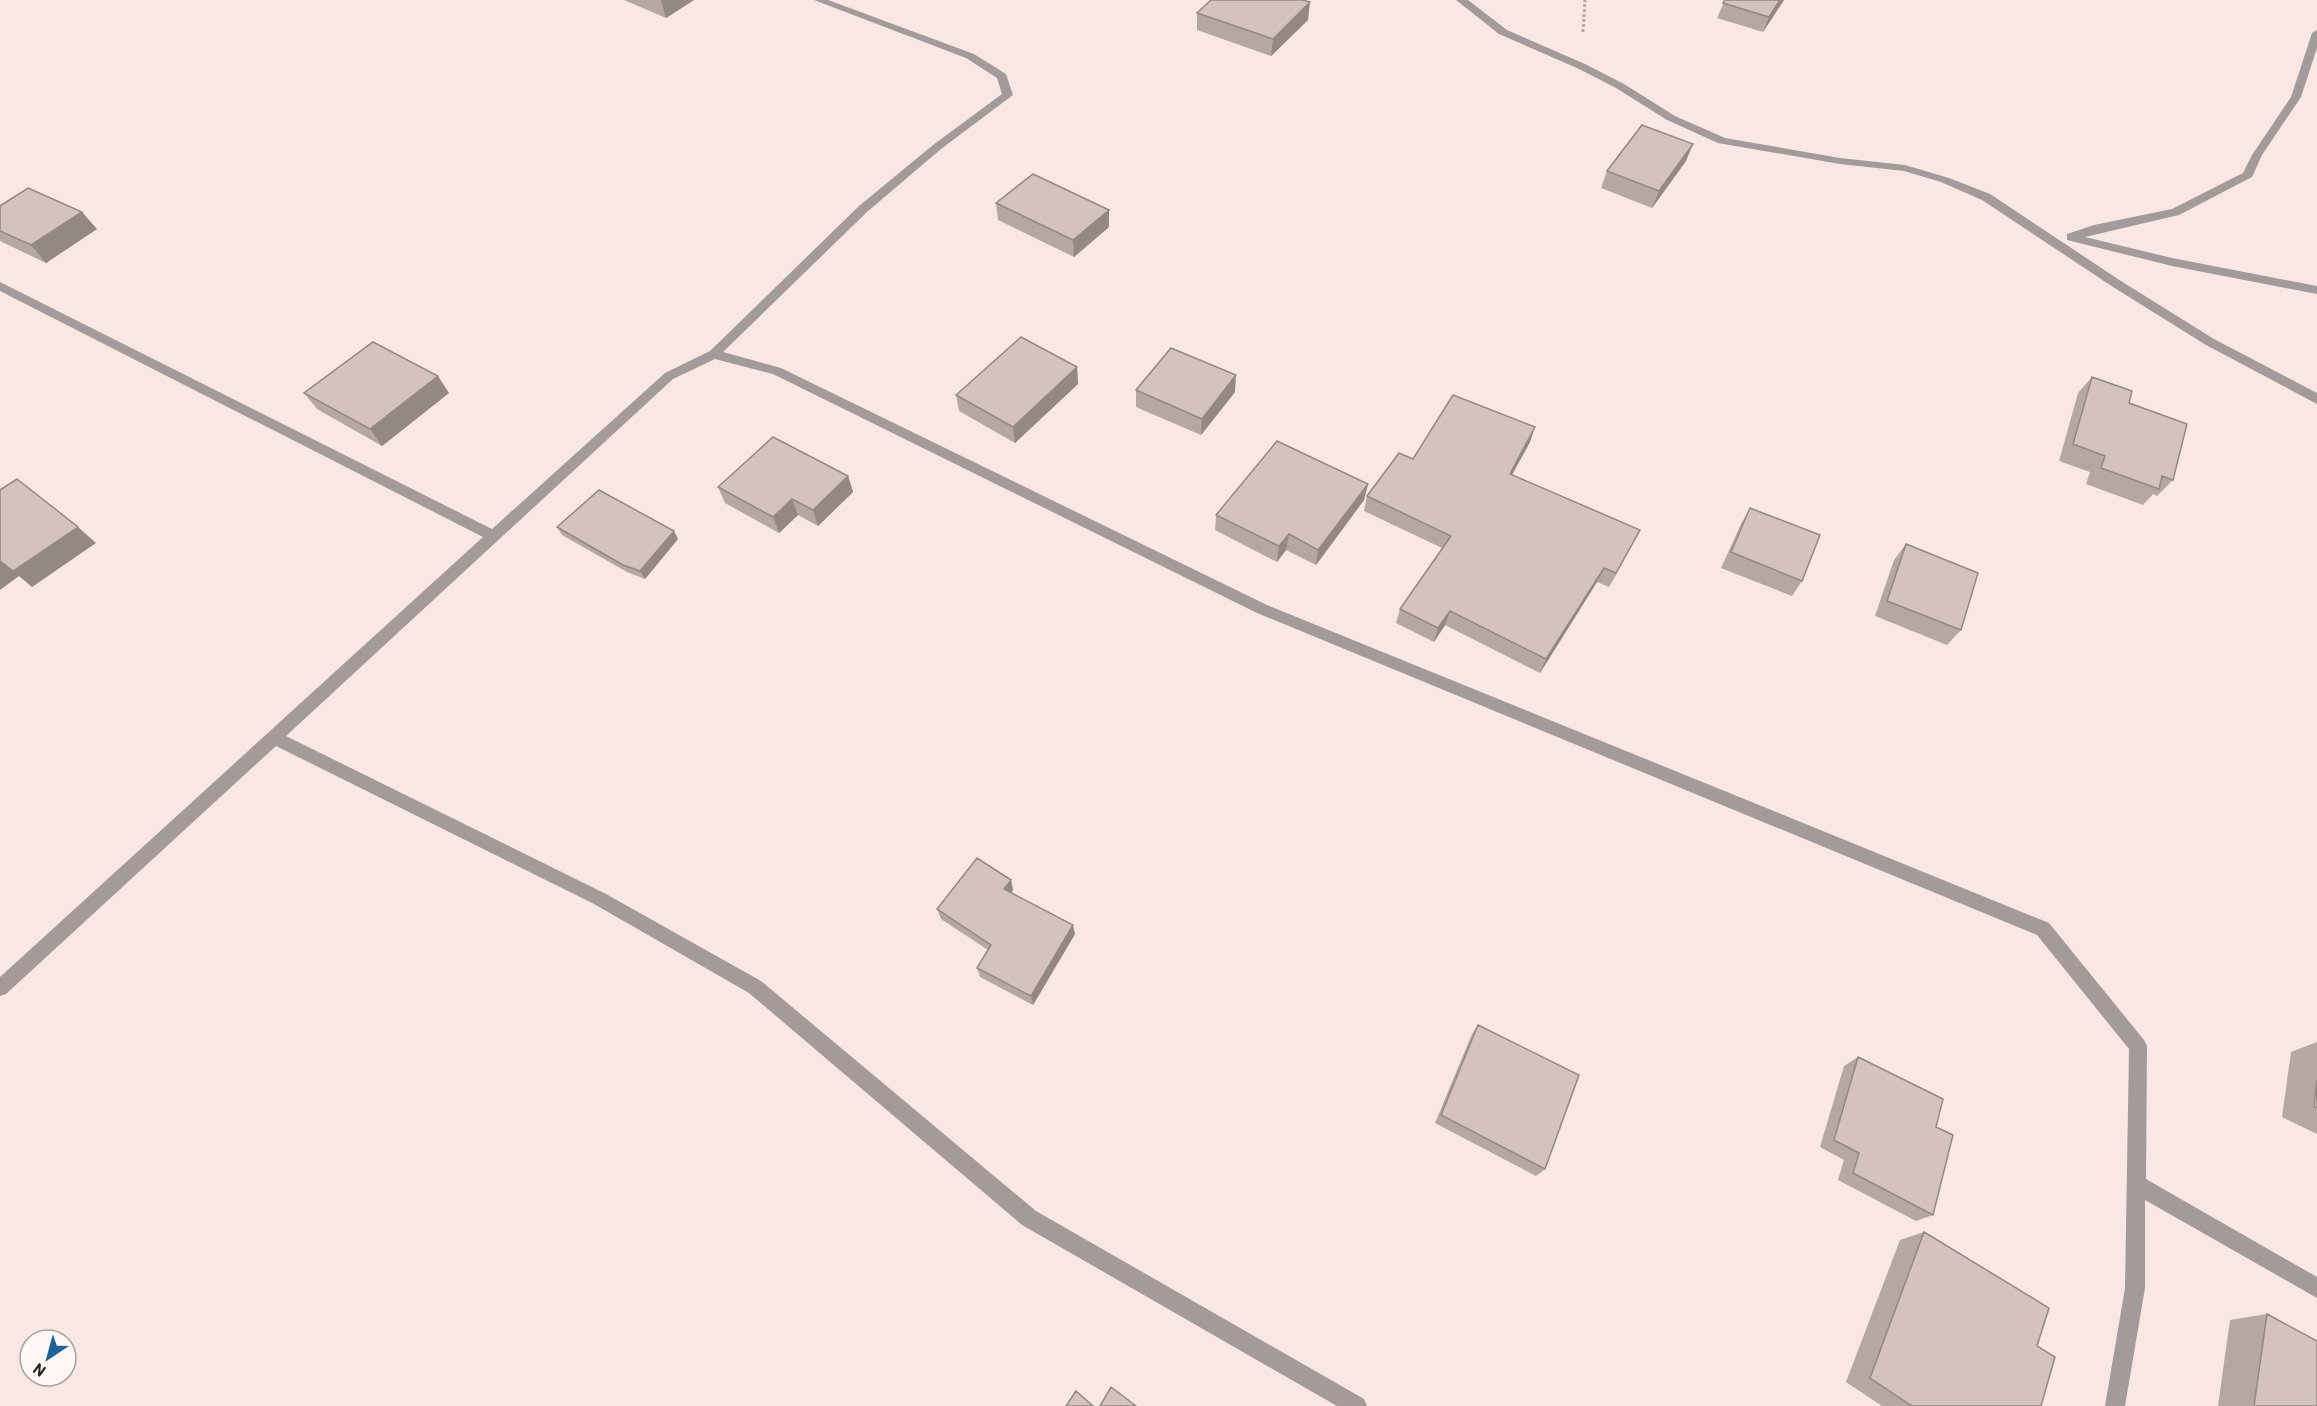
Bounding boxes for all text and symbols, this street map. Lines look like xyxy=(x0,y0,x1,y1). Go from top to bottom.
north arrow xyxy=(18,1328,78,1388)
text: N xyxy=(29,1360,49,1381)

